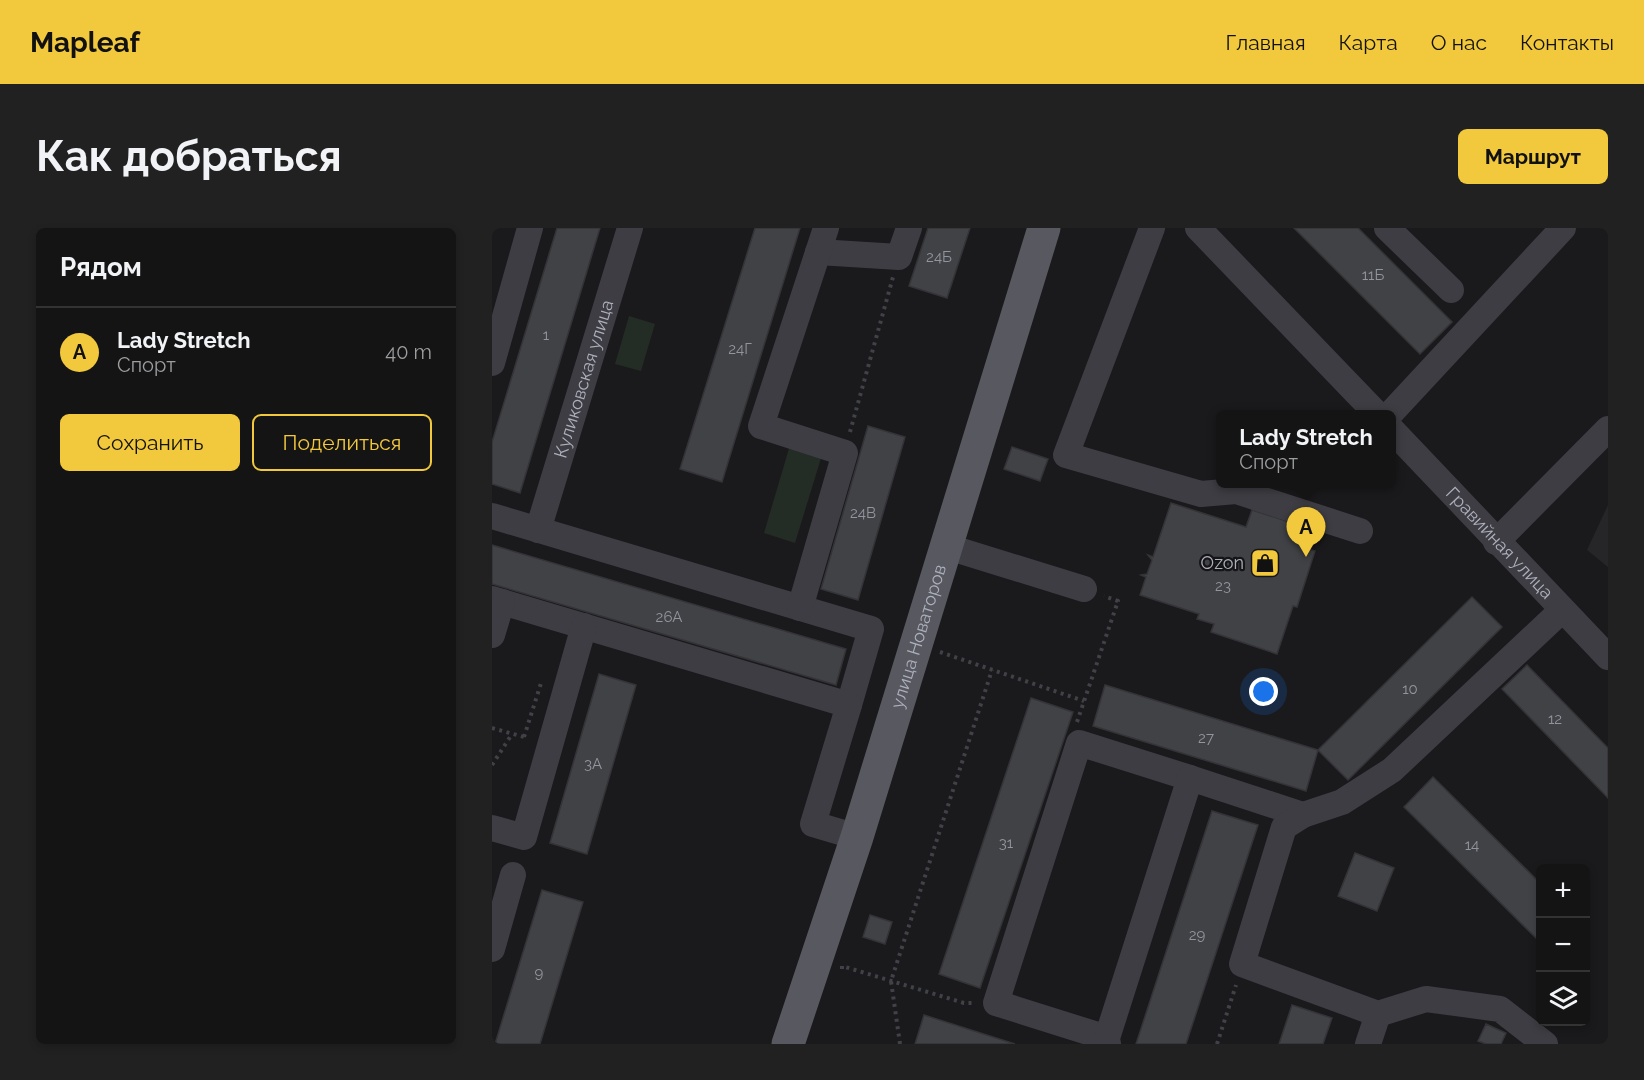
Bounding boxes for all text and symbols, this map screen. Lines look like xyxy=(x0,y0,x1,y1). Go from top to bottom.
text: Mapleaf xyxy=(30,26,140,59)
text: Главная xyxy=(1226,30,1306,55)
text: Карта xyxy=(1339,30,1398,55)
text: О нас xyxy=(1431,30,1487,55)
text: Контакты xyxy=(1520,30,1614,55)
button: Маршрут xyxy=(1458,129,1608,184)
text: Как добраться xyxy=(36,132,342,181)
house number: 24Б xyxy=(926,248,952,266)
text: Рядом xyxy=(60,252,142,282)
house number: 11Б xyxy=(1362,266,1385,284)
street label: Куликовская улица xyxy=(550,297,618,460)
house number: 1 xyxy=(543,326,550,344)
text: Lady Stretch xyxy=(117,327,251,353)
text: A xyxy=(73,340,86,364)
text: 40 m xyxy=(385,340,432,364)
house number: 24Г xyxy=(728,340,752,358)
text: Спорт xyxy=(117,353,176,377)
popup xyxy=(1216,410,1396,488)
button: Сохранить xyxy=(60,414,240,471)
button: Поделиться xyxy=(252,414,432,471)
text: Lady Stretch xyxy=(1239,424,1373,450)
text: Спорт xyxy=(1239,450,1298,474)
street label: Гравийная улица xyxy=(1442,483,1558,603)
house number: 24В xyxy=(850,504,876,522)
pin: A xyxy=(1286,508,1326,557)
shop icon: Ozon xyxy=(1249,547,1281,579)
place label: Ozon xyxy=(1201,552,1244,573)
street label: улица Новаторов xyxy=(886,562,950,711)
house number: 23 xyxy=(1215,577,1231,595)
house number: 26А xyxy=(656,608,682,626)
your location xyxy=(1249,677,1278,706)
house number: 10 xyxy=(1402,680,1418,698)
house number: 12 xyxy=(1548,710,1562,728)
house number: 27 xyxy=(1198,729,1214,747)
house number: 3А xyxy=(584,755,602,773)
house number: 31 xyxy=(999,834,1014,852)
house number: 14 xyxy=(1465,836,1479,854)
map controls xyxy=(1536,864,1590,1026)
button: + xyxy=(1536,864,1590,918)
button: − xyxy=(1536,918,1590,972)
house number: 29 xyxy=(1189,926,1206,944)
house number: 9 xyxy=(535,964,544,982)
button: layers xyxy=(1536,972,1590,1026)

